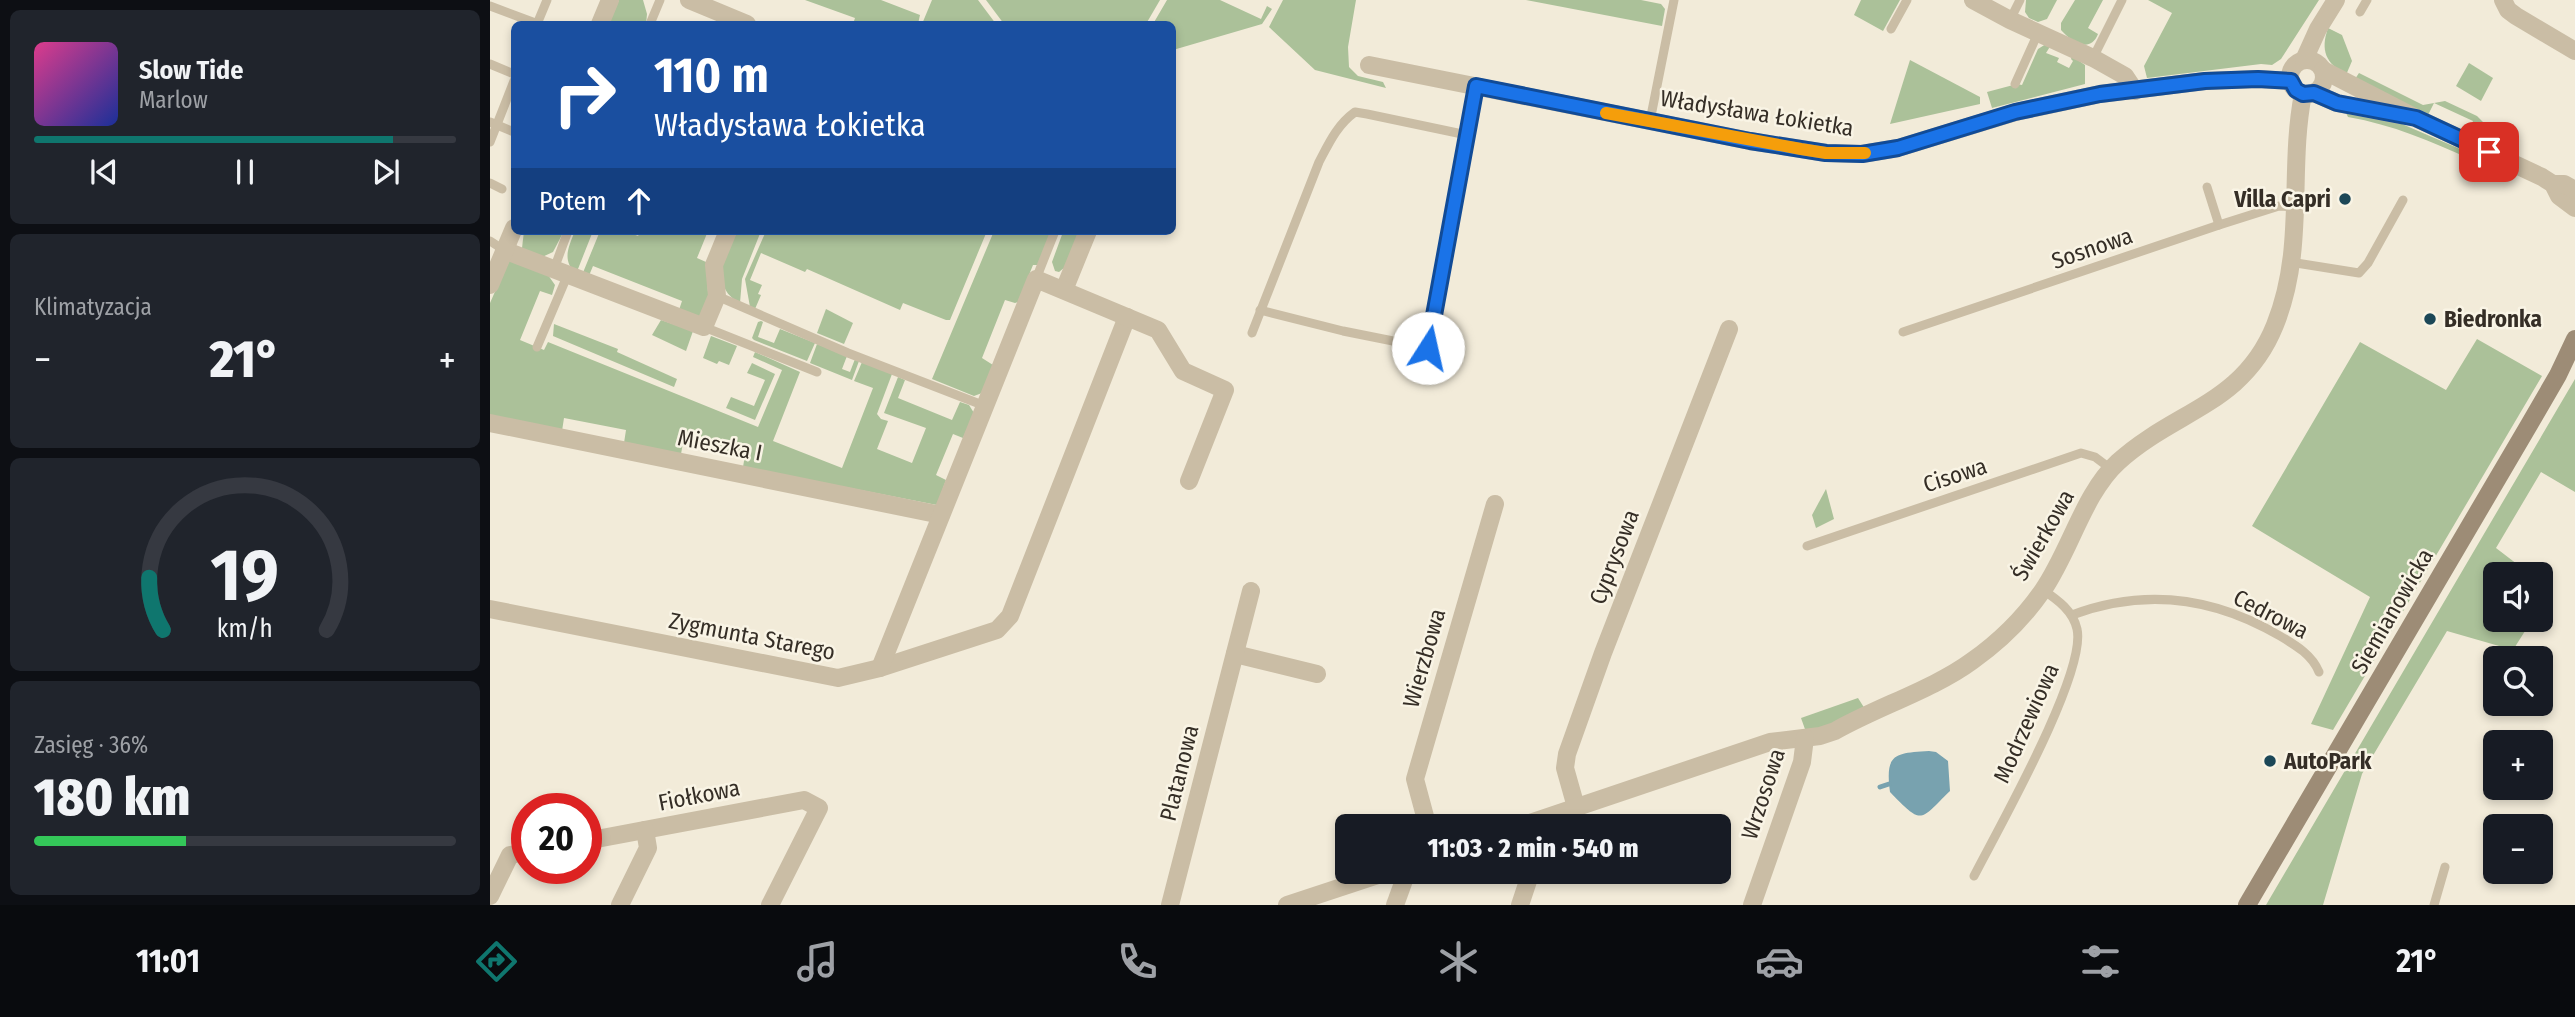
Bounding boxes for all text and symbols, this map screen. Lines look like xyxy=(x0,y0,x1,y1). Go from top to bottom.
text: 110 m xyxy=(654,46,769,105)
icon: right xyxy=(539,49,630,140)
text: Slow Tide xyxy=(139,55,243,86)
street label: Władysława Łokietka xyxy=(1658,84,1856,142)
text: Marlow xyxy=(139,86,208,114)
text: Władysława Łokietka xyxy=(654,106,926,144)
pin xyxy=(2459,122,2519,182)
icon: arrive xyxy=(2470,133,2508,171)
icon: previous xyxy=(85,153,123,191)
icon: pause xyxy=(226,153,264,191)
icon: next xyxy=(367,153,405,191)
icon: ahead xyxy=(620,182,658,220)
place label: Villa Capri xyxy=(2233,185,2331,213)
text: Potem xyxy=(539,186,606,217)
marker: Villa Capri xyxy=(2337,191,2353,207)
street label: Sosnowa xyxy=(2048,221,2136,275)
text: Klimatyzacja xyxy=(34,293,152,321)
place label: Biedronka xyxy=(2444,305,2542,333)
position arrow xyxy=(1391,311,1465,385)
marker: Biedronka xyxy=(2422,311,2438,327)
text: 21° xyxy=(210,328,280,391)
text: − xyxy=(34,337,51,383)
text: + xyxy=(439,337,456,383)
street label: Mieszka I xyxy=(675,423,765,467)
street label: Cisowa xyxy=(1920,452,1990,498)
street label: Świerkowa xyxy=(2005,484,2080,585)
street label: Cyprysowa xyxy=(1583,506,1645,608)
text: 19 xyxy=(211,533,279,620)
street label: Siemianowicka xyxy=(2345,543,2439,679)
map controls xyxy=(2483,562,2553,884)
button: sound xyxy=(2483,562,2553,632)
street label: Cedrowa xyxy=(2229,583,2313,645)
street label: Wierzbowa xyxy=(1397,605,1451,711)
street label: Zygmunta Starego xyxy=(667,606,837,666)
text: km/h xyxy=(217,614,273,644)
button: search xyxy=(2483,646,2553,716)
street label: Modrzewiowa xyxy=(1987,659,2065,787)
street label: Platanowa xyxy=(1154,722,1204,824)
button: + xyxy=(2483,730,2553,800)
text: Zasięg · 36% xyxy=(34,731,148,759)
street label: Wrzosowa xyxy=(1735,745,1791,843)
place label: AutoPark xyxy=(2283,747,2372,775)
marker: AutoPark xyxy=(2262,753,2278,769)
text: 180 km xyxy=(34,766,190,829)
street label: Fiołkowa xyxy=(656,773,742,817)
speed limit sign: 20 xyxy=(511,793,602,884)
button: − xyxy=(2483,814,2553,884)
text: 11:03 · 2 min · 540 m xyxy=(1427,833,1639,864)
icon: directions xyxy=(472,937,521,986)
icon: music xyxy=(793,937,842,986)
icon: phone xyxy=(1113,937,1162,986)
icon: climate xyxy=(1434,937,1483,986)
icon: car xyxy=(1755,937,1804,986)
icon: filters xyxy=(2076,937,2125,986)
text: 11:01 xyxy=(136,942,200,980)
text: 21° xyxy=(2396,942,2439,980)

